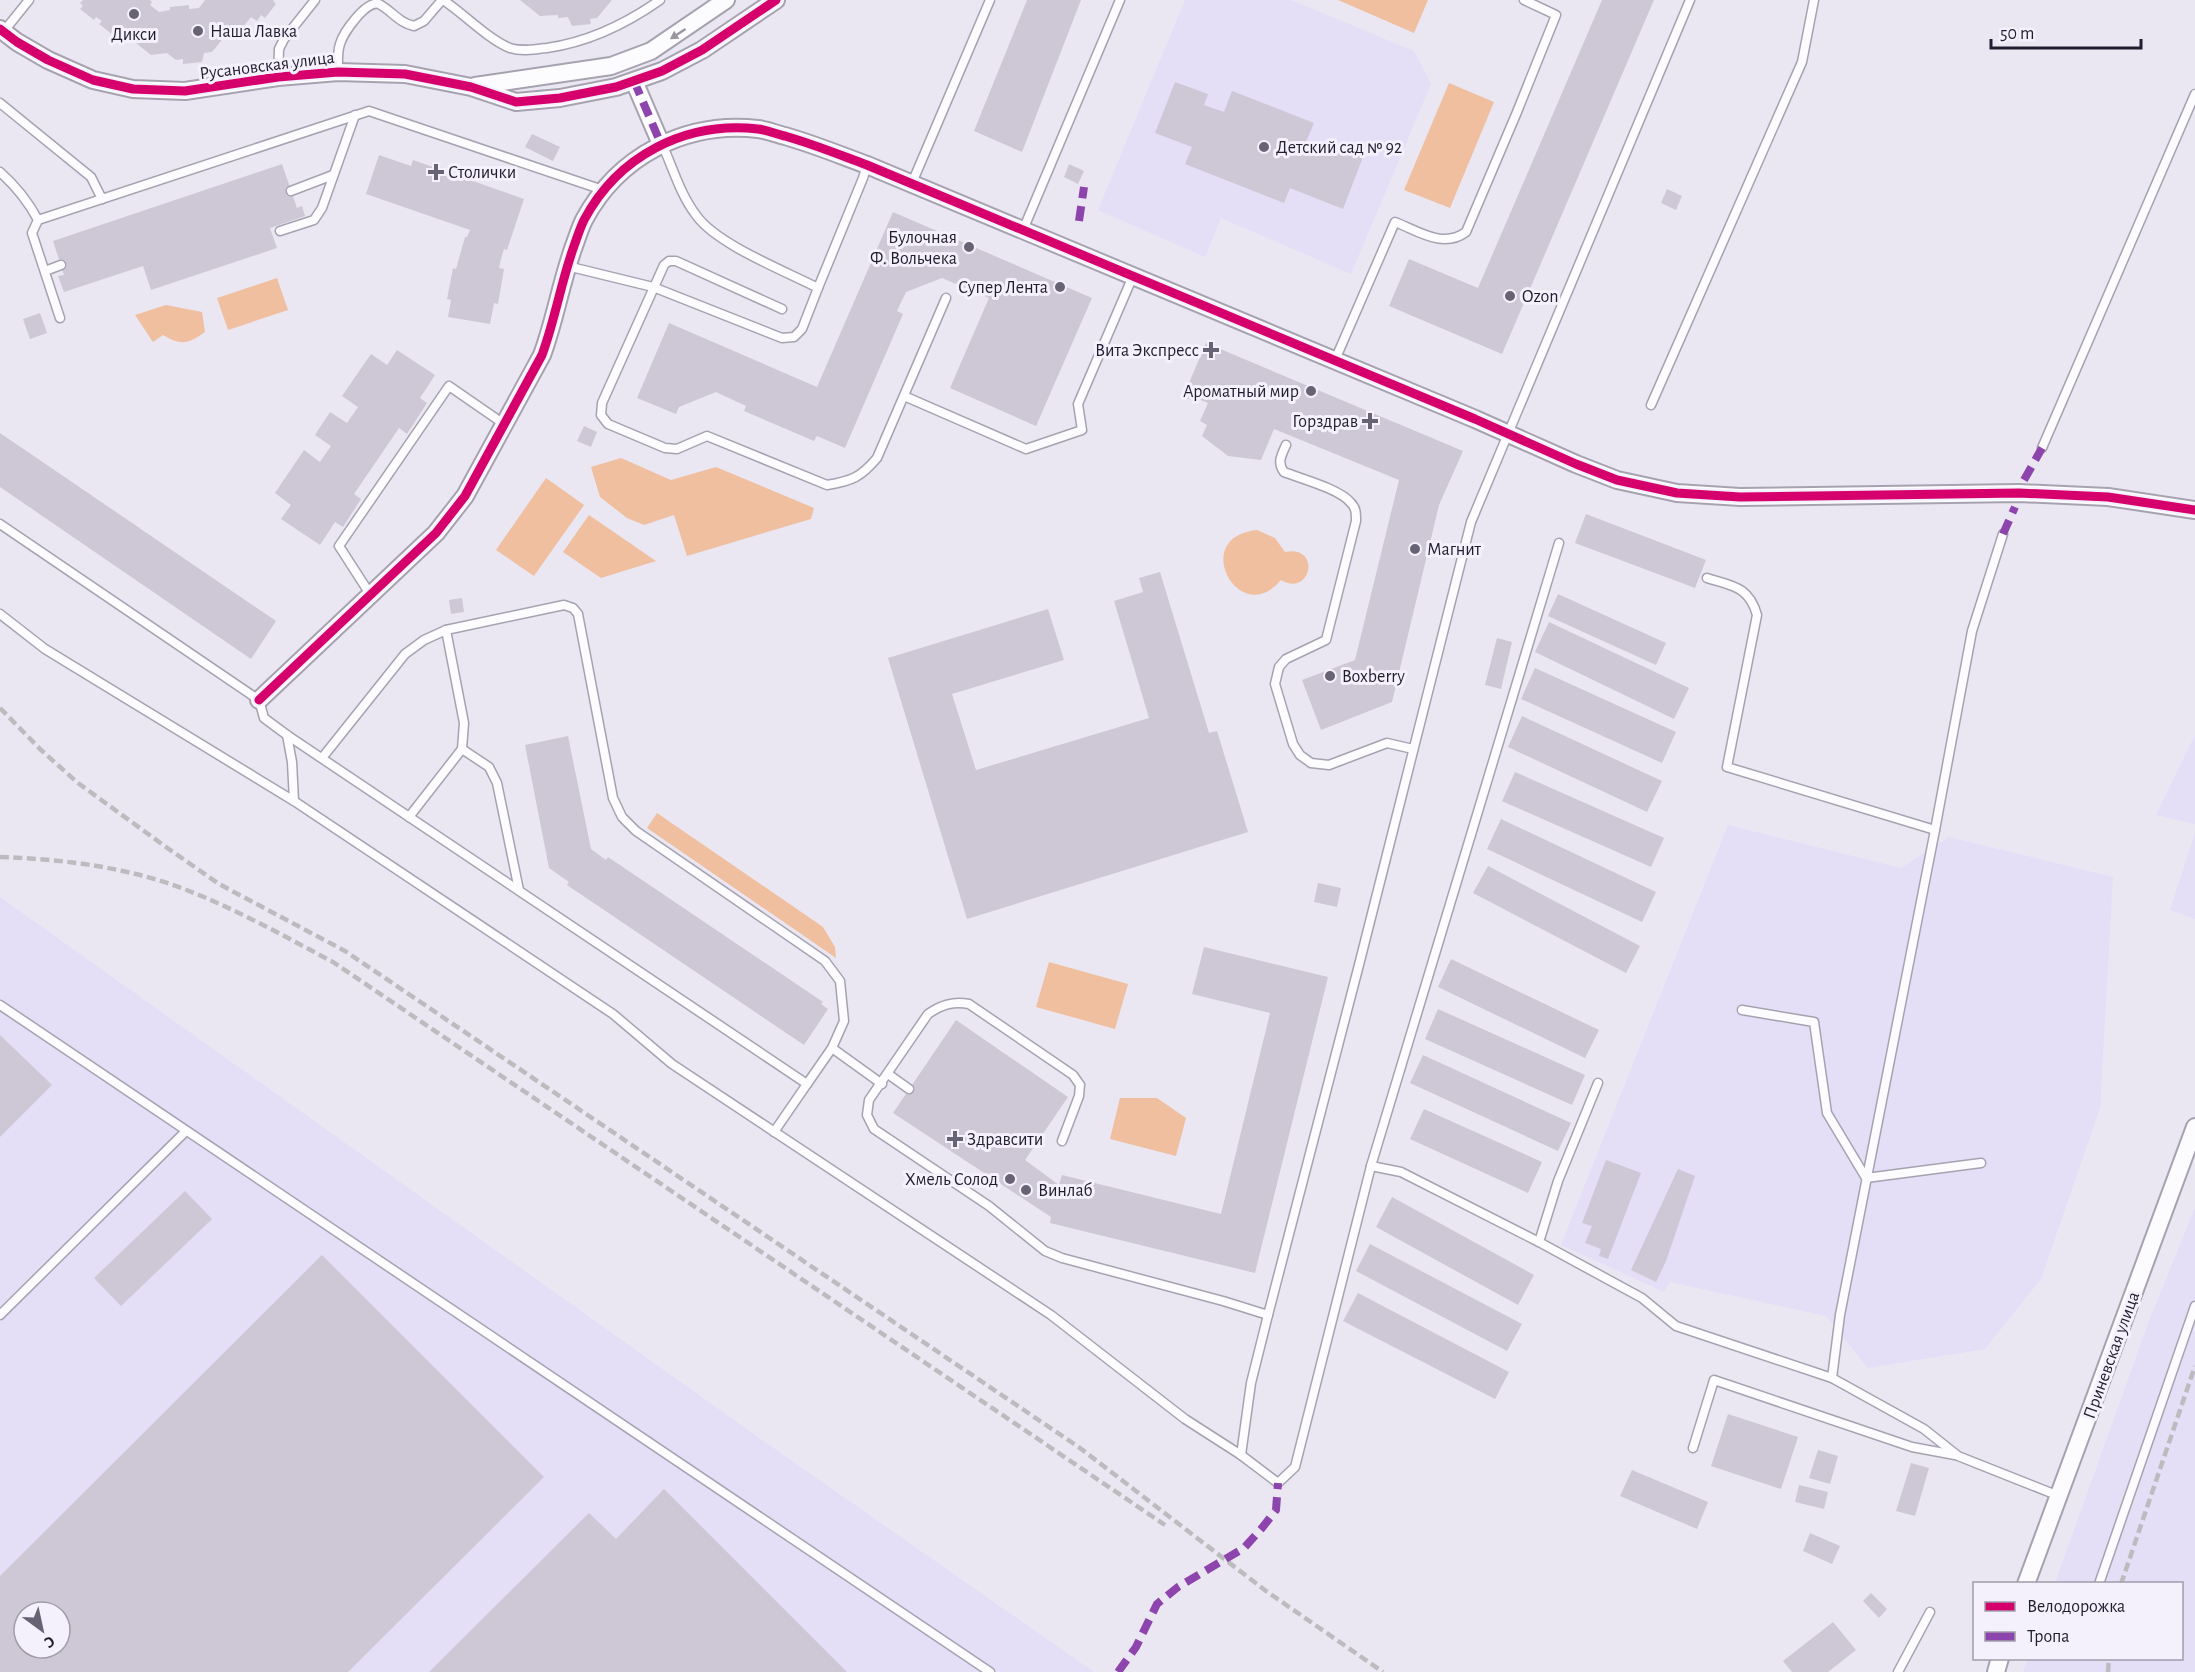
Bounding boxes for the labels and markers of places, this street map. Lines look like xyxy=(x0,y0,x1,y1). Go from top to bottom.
marker: Дикси xyxy=(127,7,141,21)
place label: Наша Лавка xyxy=(210,23,297,41)
marker: Наша Лавка xyxy=(191,24,205,38)
place label: Дикси xyxy=(111,26,157,44)
place label: Детский сад № 92 xyxy=(1276,139,1402,157)
marker: Детский сад № 92 xyxy=(1257,140,1271,154)
place label: Столички xyxy=(448,164,516,182)
marker: Столички xyxy=(429,165,443,179)
place label: Булочная Ф. Вольчека xyxy=(870,229,957,268)
marker: Булочная Ф. Вольчека xyxy=(962,240,976,254)
place label: Супер Лента xyxy=(958,279,1048,297)
marker: Супер Лента xyxy=(1053,280,1067,294)
place label: Ozon xyxy=(1522,288,1559,306)
marker: Ozon xyxy=(1503,289,1517,303)
place label: Вита Экспресс xyxy=(1095,342,1199,360)
marker: Вита Экспресс xyxy=(1204,343,1218,357)
place label: Ароматный мир xyxy=(1183,383,1299,401)
marker: Ароматный мир xyxy=(1304,384,1318,398)
place label: Горздрав xyxy=(1292,413,1358,431)
marker: Горздрав xyxy=(1363,414,1377,428)
place label: Магнит xyxy=(1427,541,1482,559)
marker: Магнит xyxy=(1408,542,1422,556)
place label: Boxberry xyxy=(1342,668,1405,686)
marker: Boxberry xyxy=(1323,669,1337,683)
place label: Здравсити xyxy=(967,1131,1043,1149)
marker: Здравсити xyxy=(948,1132,962,1146)
place label: Хмель Солод xyxy=(905,1171,998,1189)
marker: Хмель Солод xyxy=(1003,1172,1017,1186)
place label: Винлаб xyxy=(1038,1181,1092,1200)
marker: Винлаб xyxy=(1019,1183,1033,1197)

